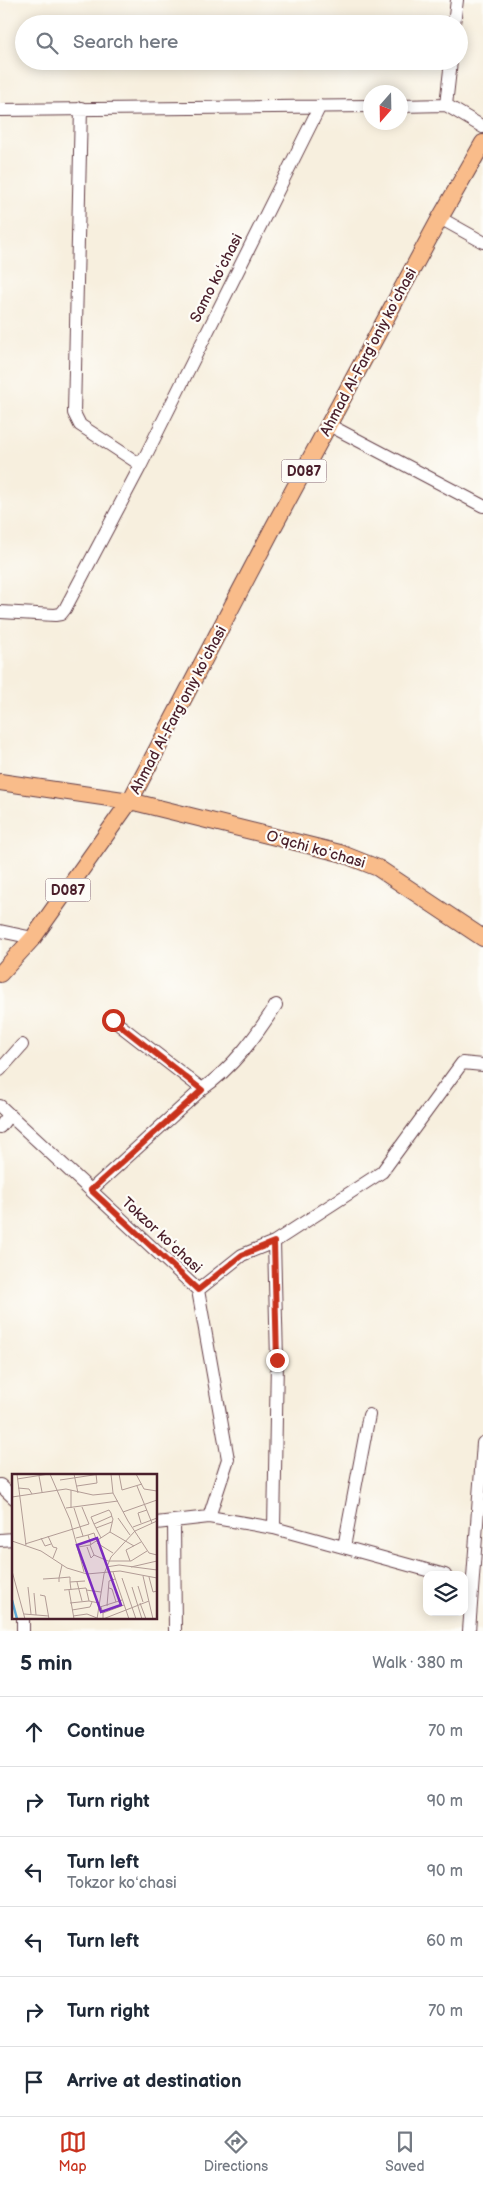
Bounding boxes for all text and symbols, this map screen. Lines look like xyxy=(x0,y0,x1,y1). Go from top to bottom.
search box xyxy=(15,15,468,70)
icon: search xyxy=(33,29,61,57)
text: Search here xyxy=(73,31,178,54)
north arrow xyxy=(363,85,408,130)
street label: Samo koʻchasi xyxy=(186,231,247,326)
street label: Ahmad Al-Fargʻoniy koʻchasi xyxy=(316,265,421,440)
road number: D087 xyxy=(282,460,326,482)
street label: Ahmad Al-Fargʻoniy koʻchasi xyxy=(126,623,231,798)
street label: Oʻqchi koʻchasi xyxy=(264,826,368,873)
road number: D087 xyxy=(46,878,90,902)
route start xyxy=(102,1009,125,1032)
street label: Tokzor koʻchasi xyxy=(118,1193,206,1277)
route end xyxy=(266,1349,289,1372)
inset map xyxy=(12,1474,158,1618)
map controls xyxy=(423,1571,468,1616)
button: layers xyxy=(423,1571,468,1616)
text: 5 min xyxy=(20,1651,73,1676)
text: Walk · 380 m xyxy=(372,1654,463,1673)
icon: ahead xyxy=(20,1718,48,1746)
text: Continue xyxy=(67,1720,145,1743)
text: 70 m xyxy=(428,1722,463,1741)
icon: right xyxy=(20,1788,48,1816)
text: Turn right xyxy=(67,1790,150,1813)
text: 90 m xyxy=(427,1792,463,1811)
text: Turn left xyxy=(67,1851,139,1874)
icon: left xyxy=(20,1858,48,1886)
text: 90 m xyxy=(427,1862,463,1881)
text: Tokzor koʻchasi xyxy=(67,1874,177,1893)
icon: left xyxy=(20,1928,48,1956)
text: Turn left xyxy=(67,1930,139,1953)
text: 60 m xyxy=(426,1932,463,1951)
icon: right xyxy=(20,1998,48,2026)
text: Turn right xyxy=(67,2000,150,2023)
text: 70 m xyxy=(428,2002,463,2021)
icon: arrive xyxy=(20,2068,48,2096)
text: Arrive at destination xyxy=(67,2070,242,2093)
tab: Map xyxy=(59,2128,87,2175)
tab: Directions xyxy=(204,2128,268,2175)
tab: Saved xyxy=(385,2128,424,2175)

